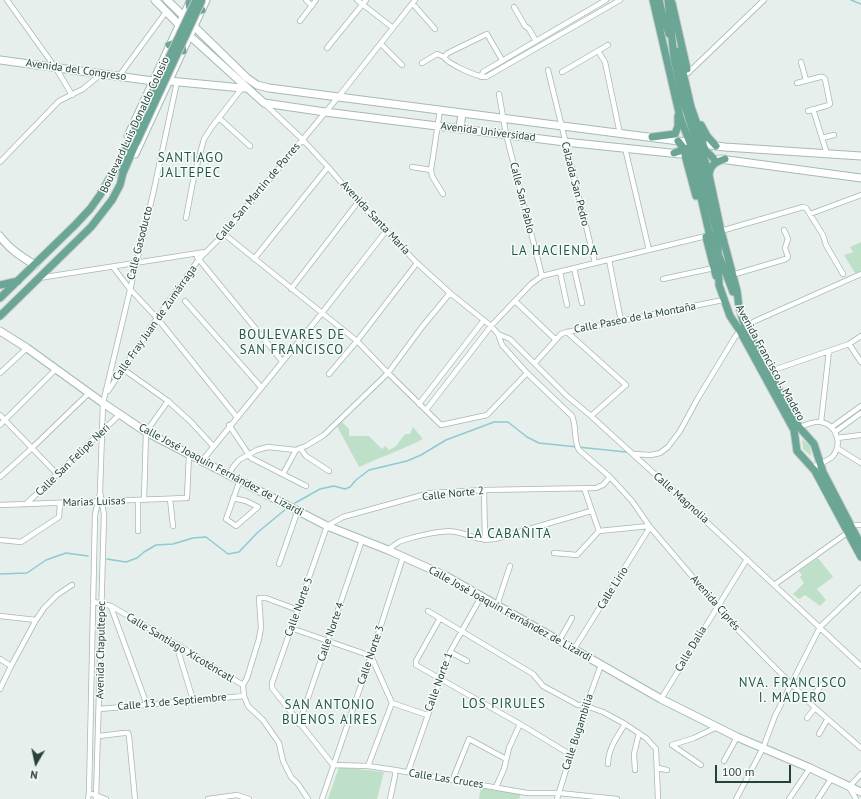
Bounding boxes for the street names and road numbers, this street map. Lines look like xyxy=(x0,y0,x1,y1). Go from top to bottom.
street label: Boulevard Luis Donaldo Colosio xyxy=(98,55,172,195)
street label: Avenida del Congreso xyxy=(25,56,127,84)
street label: Avenida Universidad xyxy=(440,120,536,144)
street label: Calle San Martin de Porres xyxy=(213,140,303,244)
street label: Calzada San Pedro xyxy=(558,140,592,228)
street label: Calle San Pablo xyxy=(507,161,537,235)
street label: Avenida Santa María xyxy=(337,178,413,258)
street label: Calle Gasoducto xyxy=(124,205,156,281)
street label: Calle Fray Juan de Zumárraga xyxy=(110,263,200,383)
street label: Calle Paseo de la Montaña xyxy=(573,300,697,336)
street label: Avenida Francisco I. Madero xyxy=(733,303,807,423)
street label: Calle San Felipe Neri xyxy=(33,421,113,499)
street label: Calle José Joaquín Fernández de Lizardi xyxy=(136,421,306,519)
street label: Calle Magnolia xyxy=(651,470,711,526)
street label: Calle Norte 2 xyxy=(421,484,485,504)
street label: Marias Luisas xyxy=(62,494,126,510)
street label: Calle José Joaquín Fernández de Lizardi xyxy=(426,563,594,665)
street label: Calle Lirio xyxy=(595,564,631,612)
street label: Avenida Ciprés xyxy=(687,573,743,633)
street label: Calle Norte 5 xyxy=(282,576,316,638)
street label: Avenida Chapultepec xyxy=(94,601,108,699)
street label: Calle Norte 4 xyxy=(315,601,347,663)
street label: Calle Santiago Xicoténcatl xyxy=(124,611,236,685)
street label: Calle Norte 3 xyxy=(355,624,387,686)
street label: Calle Dalia xyxy=(672,624,710,674)
street label: Calle Norte 1 xyxy=(422,651,456,713)
street label: Calle 13 de Septiembre xyxy=(117,691,227,713)
street label: Calle Bugambilia xyxy=(559,692,597,772)
street label: Calle Las Cruces xyxy=(408,767,484,791)

